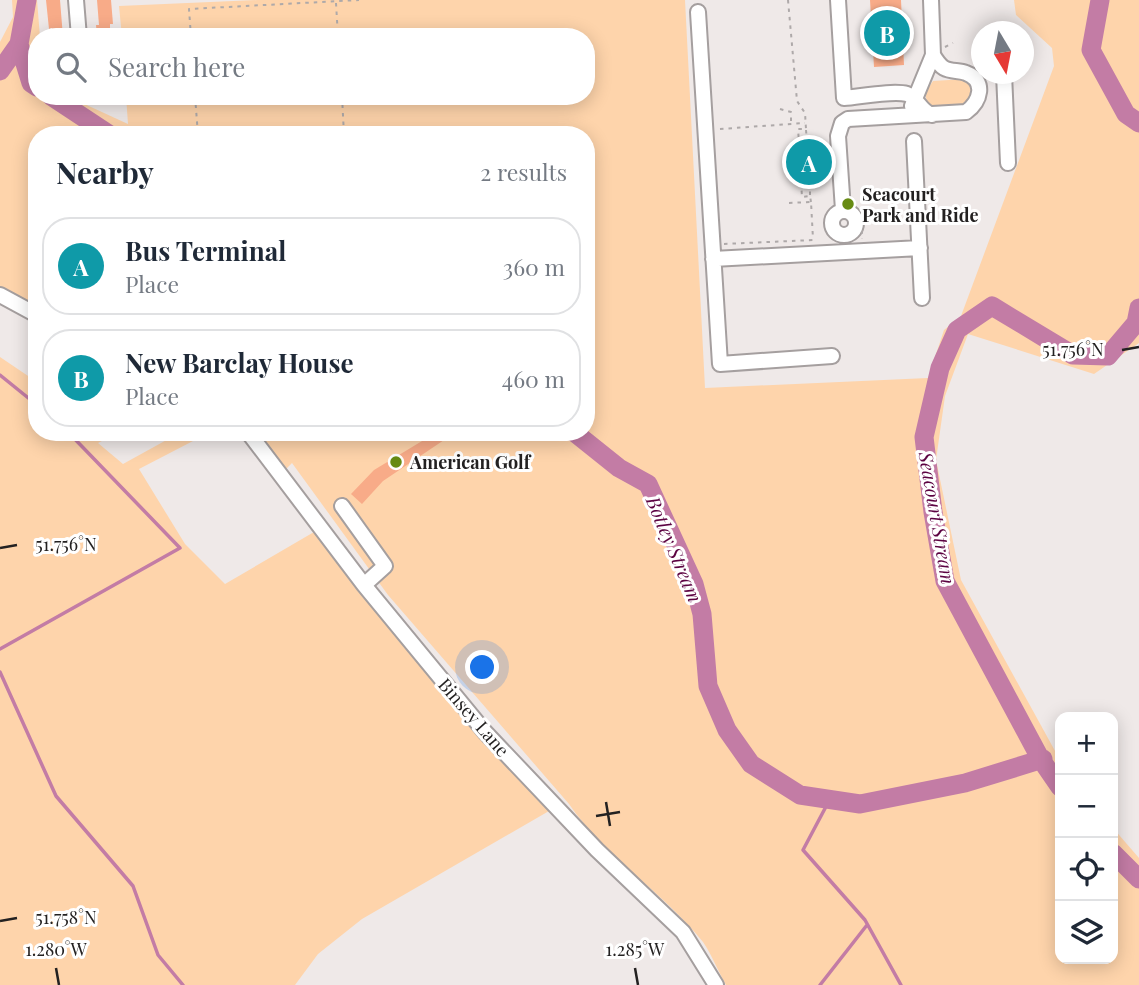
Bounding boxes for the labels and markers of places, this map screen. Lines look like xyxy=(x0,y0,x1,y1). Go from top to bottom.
pin: B xyxy=(864,7,910,59)
pin: A xyxy=(786,136,832,188)
place label: Seacourt Park and Ride xyxy=(862,182,979,227)
marker: Seacourt Park and Ride xyxy=(840,196,856,212)
place label: American Golf xyxy=(409,450,532,474)
marker: American Golf xyxy=(388,454,404,470)

